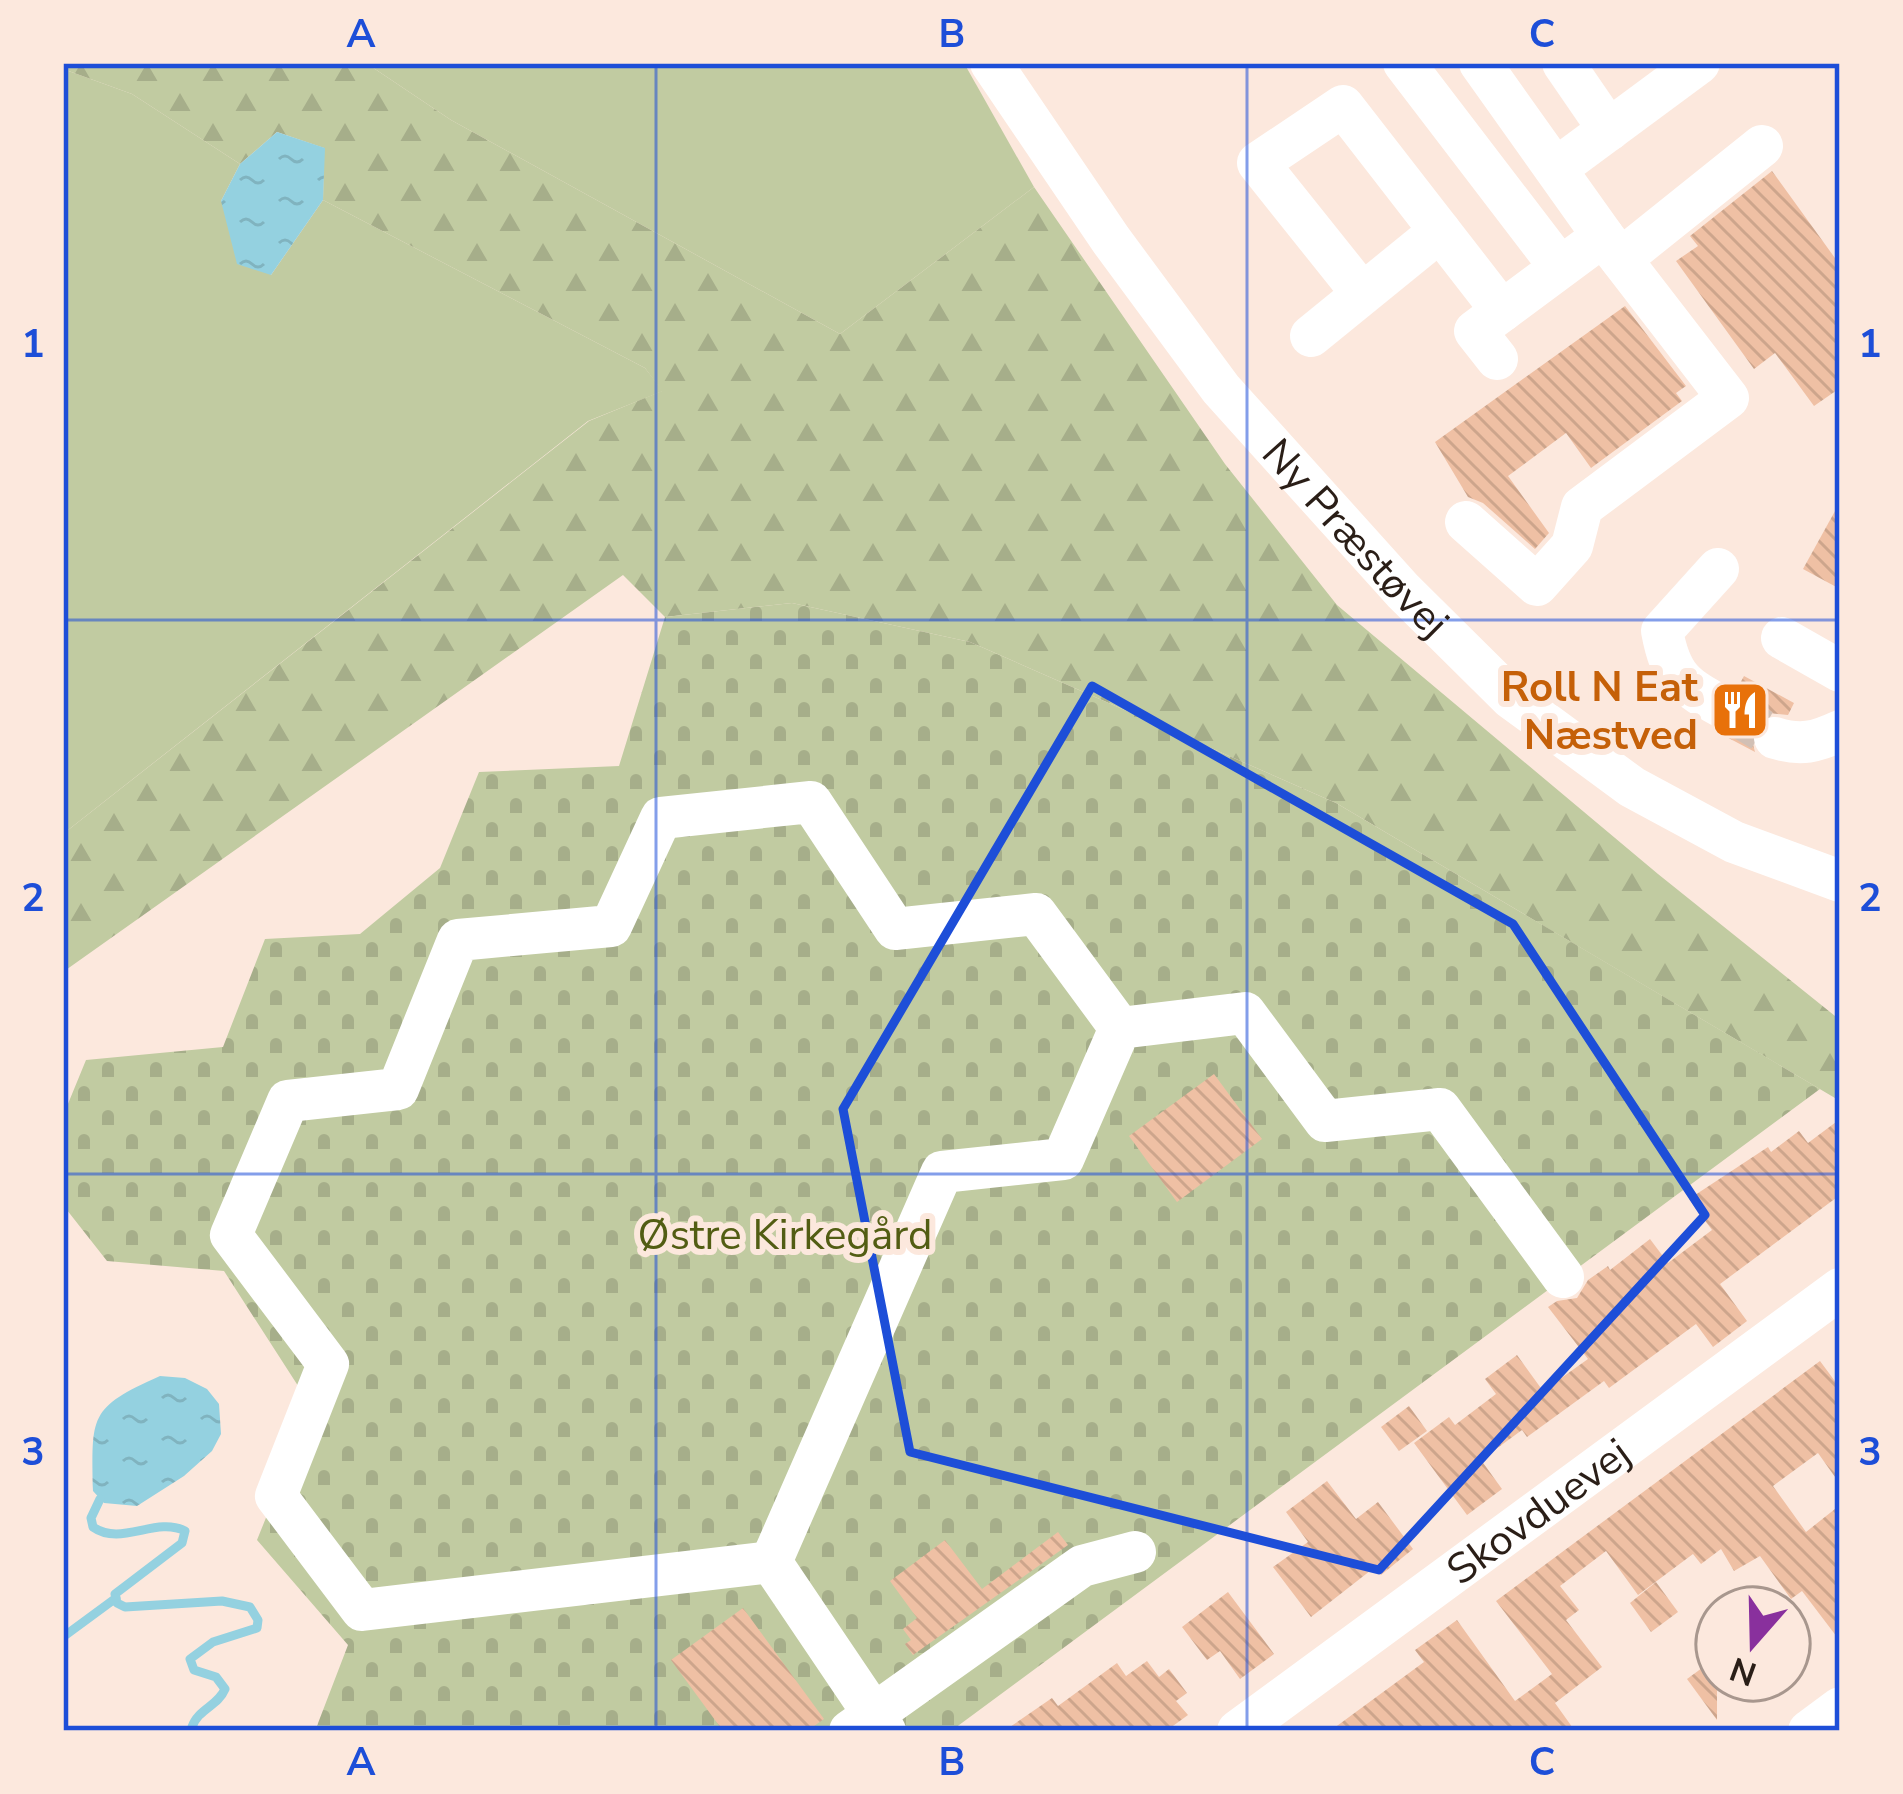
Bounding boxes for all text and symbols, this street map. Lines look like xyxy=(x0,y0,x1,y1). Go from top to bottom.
text: A xyxy=(346,8,376,61)
text: B xyxy=(939,8,965,61)
text: C xyxy=(1529,8,1555,61)
text: 1 xyxy=(21,318,45,371)
text: 1 xyxy=(1858,318,1882,371)
street label: Ny Præstøvej xyxy=(1249,427,1461,651)
place label: Roll N Eat Næstved xyxy=(1501,659,1699,764)
restaurant icon: Roll N Eat Næstved xyxy=(1709,679,1771,741)
text: 2 xyxy=(21,872,45,925)
text: 2 xyxy=(1858,872,1882,925)
park label: Østre Kirkegård xyxy=(638,1207,932,1264)
text: 3 xyxy=(21,1426,45,1479)
street label: Skovduevej xyxy=(1435,1426,1642,1598)
text: 3 xyxy=(1858,1426,1882,1479)
north arrow xyxy=(1693,1584,1813,1704)
text: N xyxy=(1724,1645,1763,1696)
text: A xyxy=(346,1736,376,1789)
text: B xyxy=(939,1736,965,1789)
text: C xyxy=(1529,1736,1555,1789)

